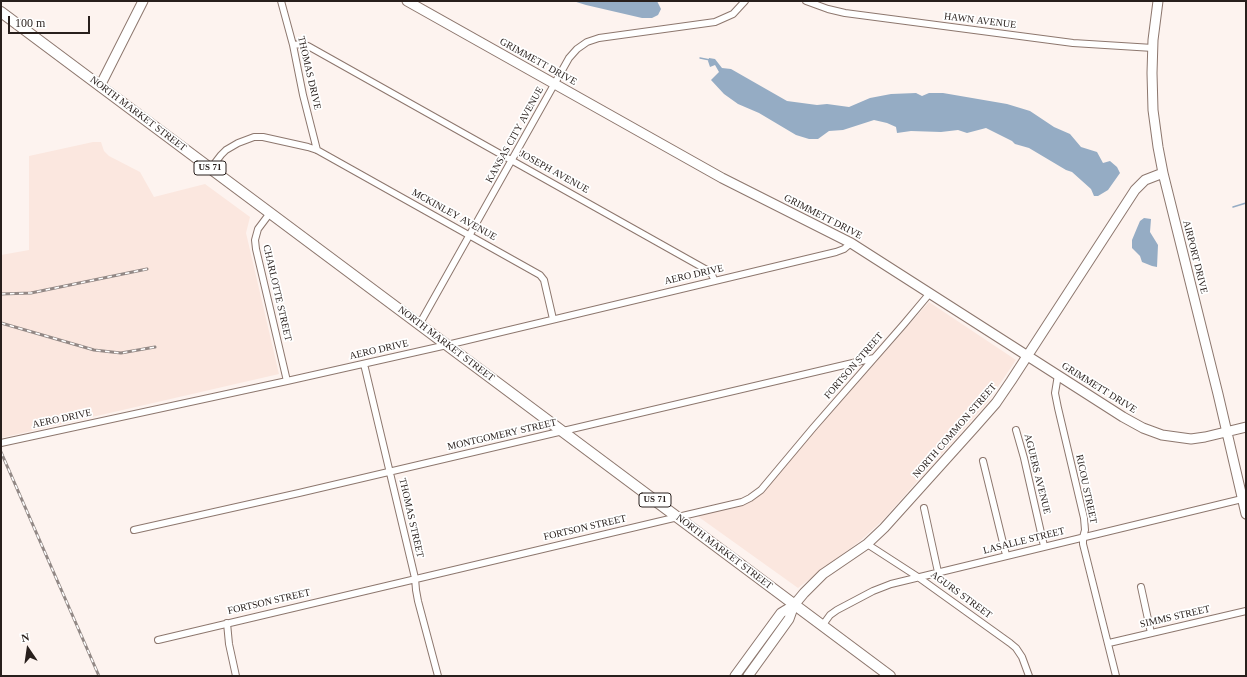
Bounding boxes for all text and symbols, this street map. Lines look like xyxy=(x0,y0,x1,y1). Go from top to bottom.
scale bar xyxy=(10,8,92,34)
street label: HAWN AVENUE xyxy=(943,11,1017,31)
text: 100 m xyxy=(15,16,45,30)
street label: THOMAS DRIVE xyxy=(295,35,323,111)
street label: GRIMMETT DRIVE xyxy=(497,36,579,88)
street label: NORTH MARKET STREET xyxy=(87,74,189,154)
street label: KANSAS CITY AVENUE xyxy=(484,85,546,185)
street label: JOSEPH AVENUE xyxy=(517,148,591,196)
road number: US 71 xyxy=(194,161,226,175)
street label: MCKINLEY AVENUE xyxy=(410,187,498,243)
street label: GRIMMETT DRIVE xyxy=(782,192,864,242)
street label: AIRPORT DRIVE xyxy=(1180,219,1210,295)
street label: CHARLOTTE STREET xyxy=(260,244,294,342)
street label: AERO DRIVE xyxy=(663,262,725,288)
street label: NORTH MARKET STREET xyxy=(395,304,497,384)
street label: FORTSON STREET xyxy=(822,330,886,402)
street label: AERO DRIVE xyxy=(348,337,410,363)
street label: GRIMMETT DRIVE xyxy=(1059,360,1139,416)
street label: NORTH COMMON STREET xyxy=(911,381,999,481)
street label: AERO DRIVE xyxy=(31,407,93,431)
street label: MONTGOMERY STREET xyxy=(446,417,558,453)
street label: AGUERS AVENUE xyxy=(1021,433,1053,515)
street label: RICOU STREET xyxy=(1073,453,1099,525)
street label: THOMAS STREET xyxy=(396,477,426,559)
road number: US 71 xyxy=(639,493,671,507)
street label: NORTH MARKET STREET xyxy=(673,512,775,592)
street label: FORTSON STREET xyxy=(543,513,627,543)
street label: LASALLE STREET xyxy=(982,525,1066,557)
street label: AGURS STREET xyxy=(928,569,994,621)
street label: FORTSON STREET xyxy=(227,587,311,617)
street label: SIMMS STREET xyxy=(1139,603,1211,631)
north arrow xyxy=(8,629,48,669)
text: N xyxy=(20,631,31,644)

